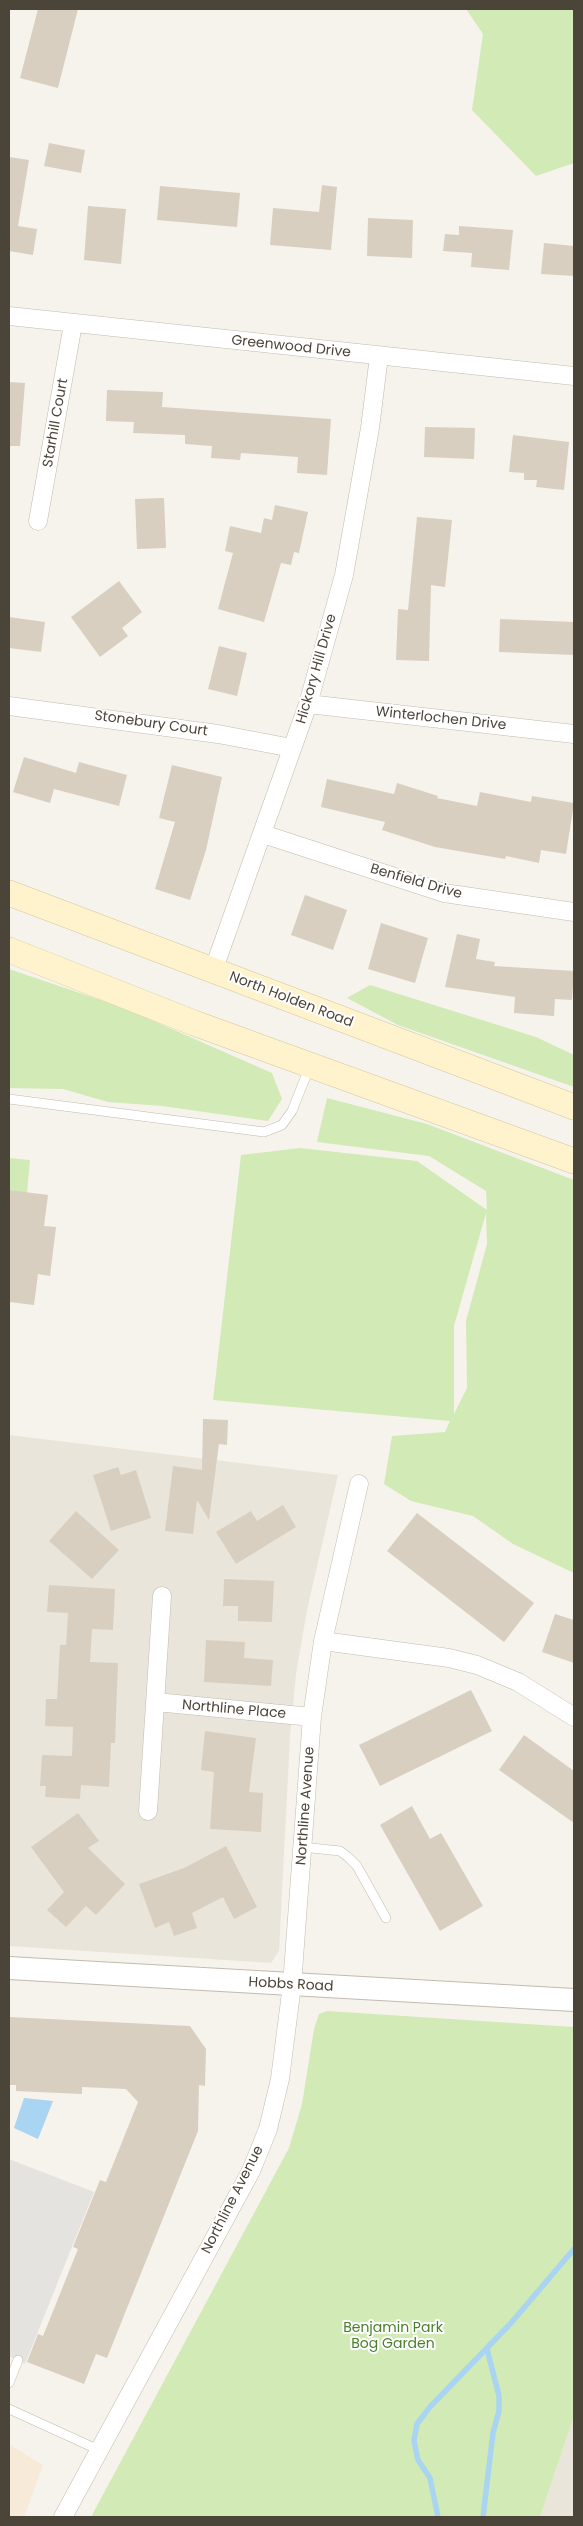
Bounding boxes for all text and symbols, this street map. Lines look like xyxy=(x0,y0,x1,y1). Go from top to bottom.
street label: Greenwood Drive xyxy=(230,332,352,362)
street label: Starhill Court xyxy=(40,377,72,469)
street label: Hickory Hill Drive xyxy=(293,612,341,726)
street label: Winterlochen Drive xyxy=(375,704,507,734)
street label: Stonebury Court xyxy=(93,708,209,740)
street label: Benfield Drive xyxy=(368,861,464,903)
street label: North Holden Road xyxy=(227,969,355,1031)
street label: Northline Place xyxy=(181,1697,287,1723)
street label: Northline Avenue xyxy=(293,1746,319,1866)
street label: Hobbs Road xyxy=(248,1974,334,1996)
street label: Northline Avenue xyxy=(199,2143,267,2257)
park label: Benjamin Park Bog Garden xyxy=(343,2320,443,2352)

